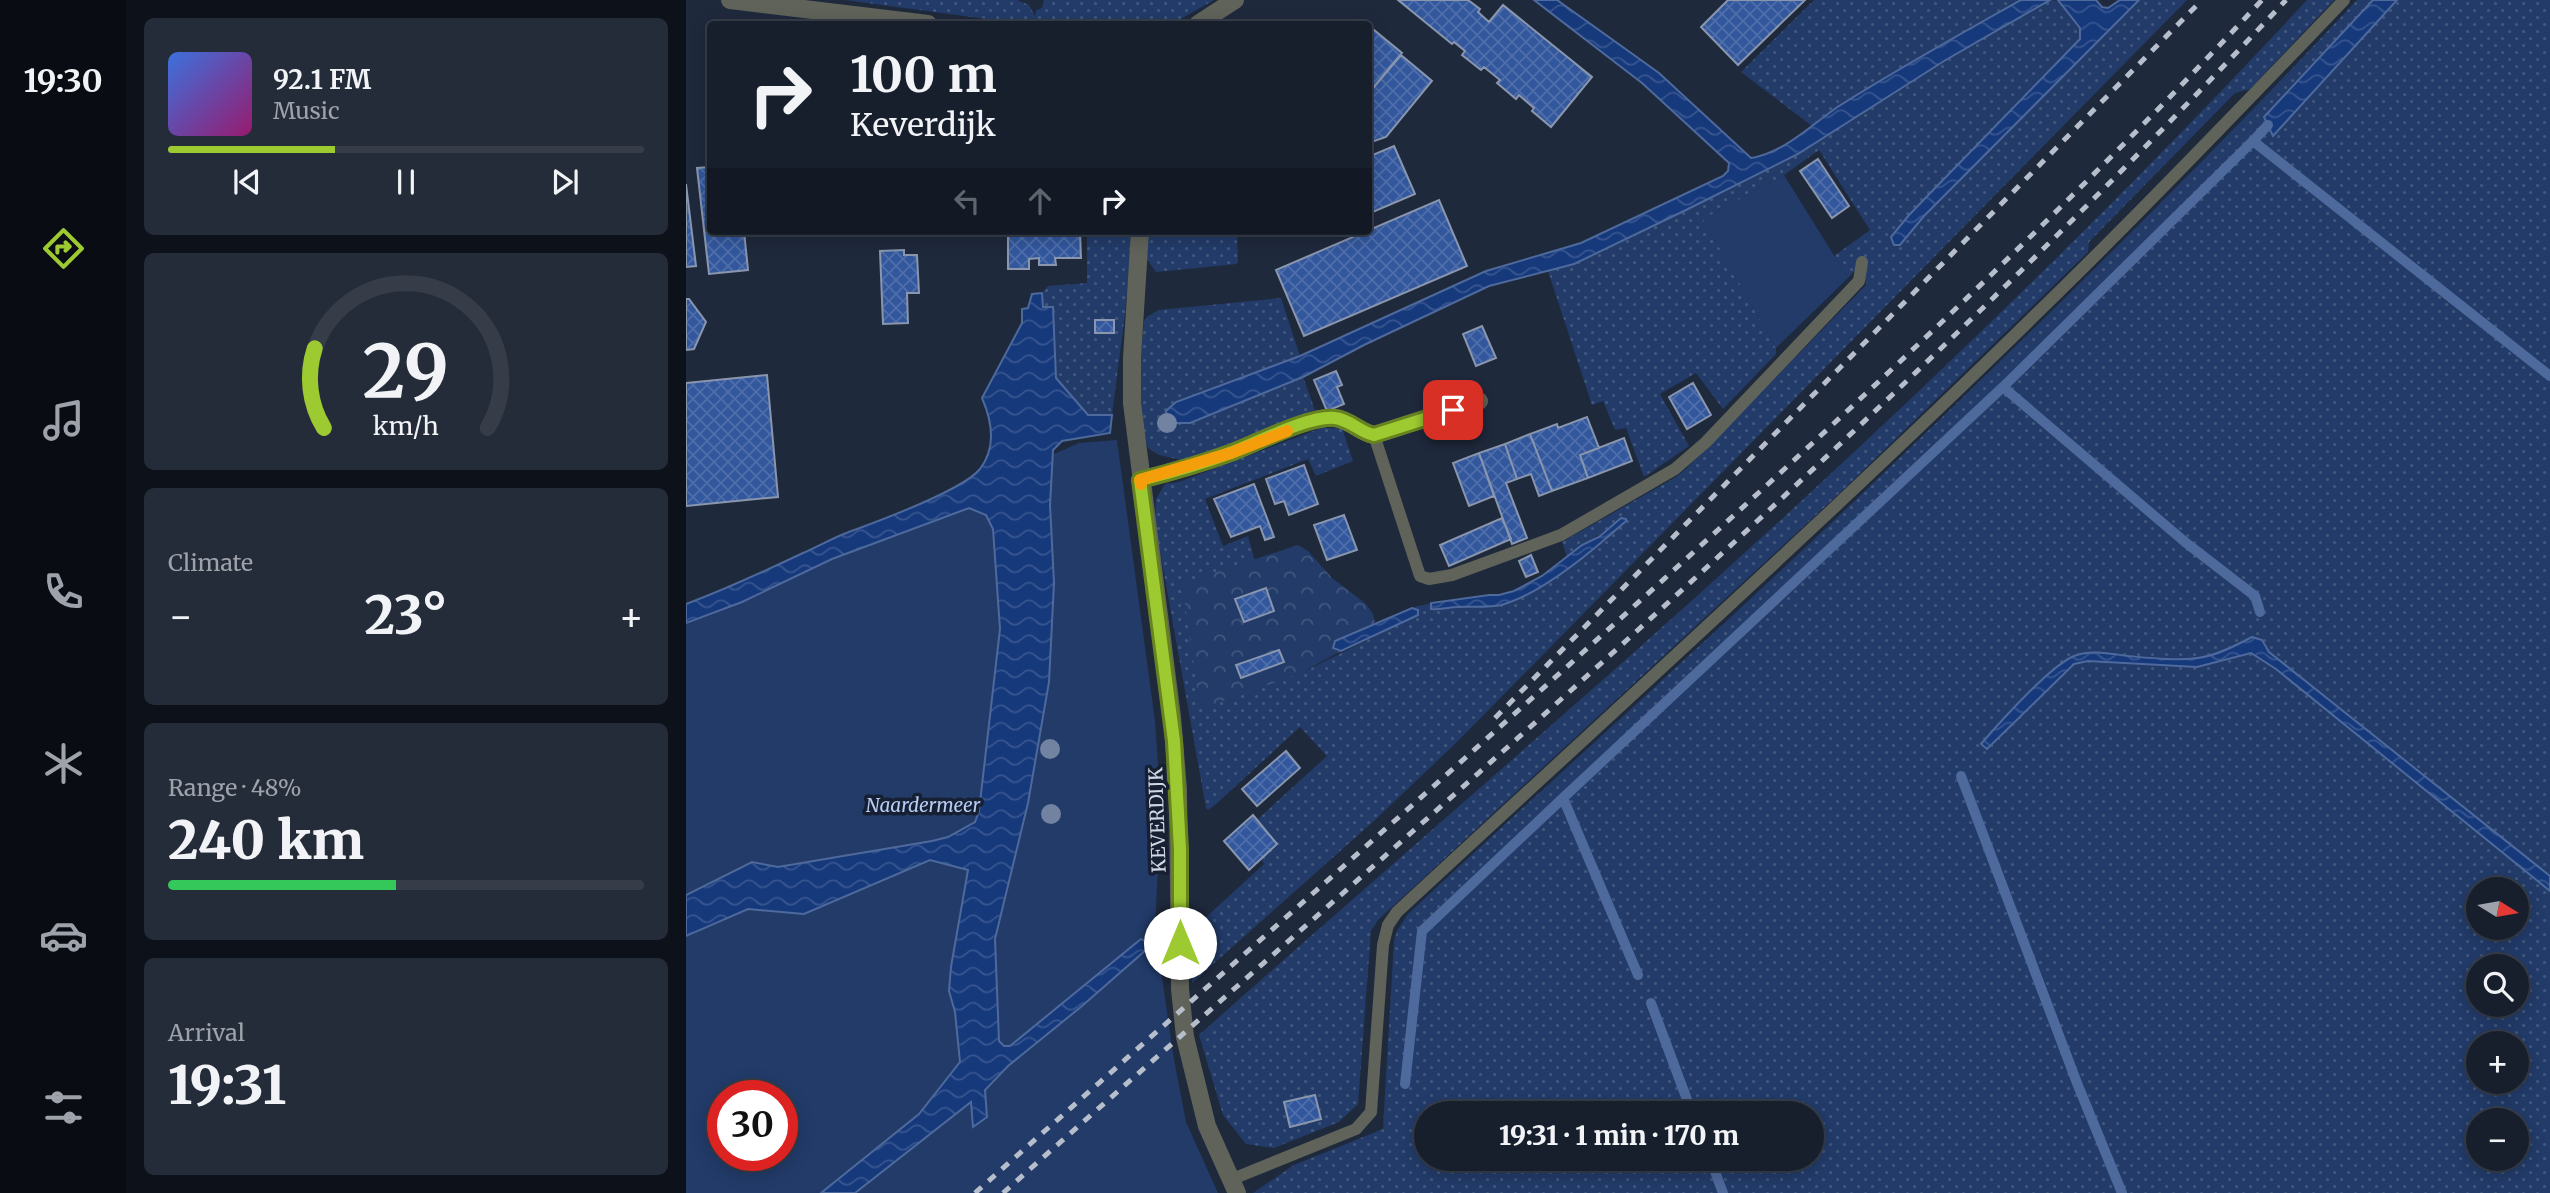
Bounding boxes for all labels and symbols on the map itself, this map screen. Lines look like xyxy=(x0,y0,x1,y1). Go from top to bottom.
pin xyxy=(1423,380,1483,440)
street label: KEVERDIJK xyxy=(1143,766,1171,873)
park label: Naardermeer xyxy=(866,793,980,817)
north arrow xyxy=(2466,877,2529,940)
position arrow xyxy=(1143,906,1217,980)
speed limit sign: 30 xyxy=(707,1080,798,1171)

